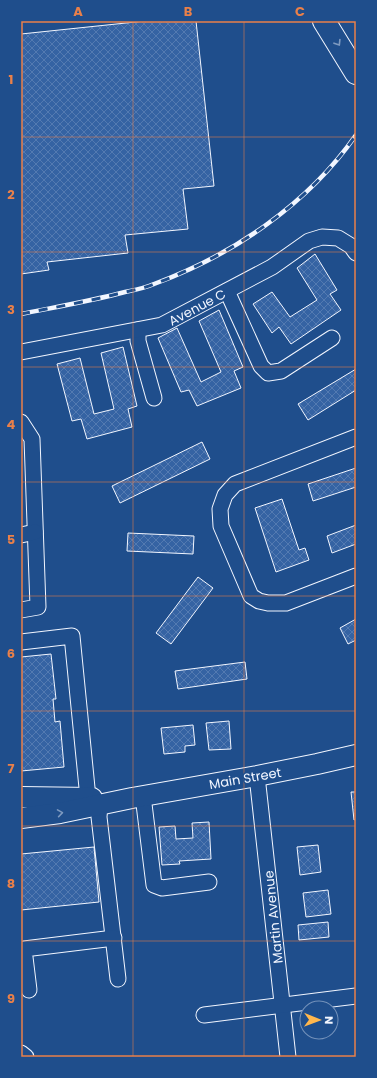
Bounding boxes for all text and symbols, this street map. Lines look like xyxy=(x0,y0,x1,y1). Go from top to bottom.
text: A xyxy=(73,2,83,21)
text: B xyxy=(184,2,193,21)
text: C xyxy=(295,2,305,21)
one-way arrow xyxy=(333,39,341,46)
text: 1 xyxy=(9,70,13,89)
text: 2 xyxy=(7,185,15,204)
street label: Avenue C xyxy=(165,284,229,330)
text: 3 xyxy=(7,300,15,319)
text: 4 xyxy=(7,415,16,434)
text: 5 xyxy=(7,530,15,549)
text: 6 xyxy=(7,644,15,663)
text: 7 xyxy=(8,759,15,778)
street label: Main Street xyxy=(207,763,283,794)
one-way arrow xyxy=(57,809,63,818)
street label: Martin Avenue xyxy=(259,870,288,964)
text: 8 xyxy=(7,874,15,893)
text: 9 xyxy=(7,989,15,1008)
north arrow xyxy=(299,1000,339,1040)
text: N xyxy=(321,1016,337,1024)

